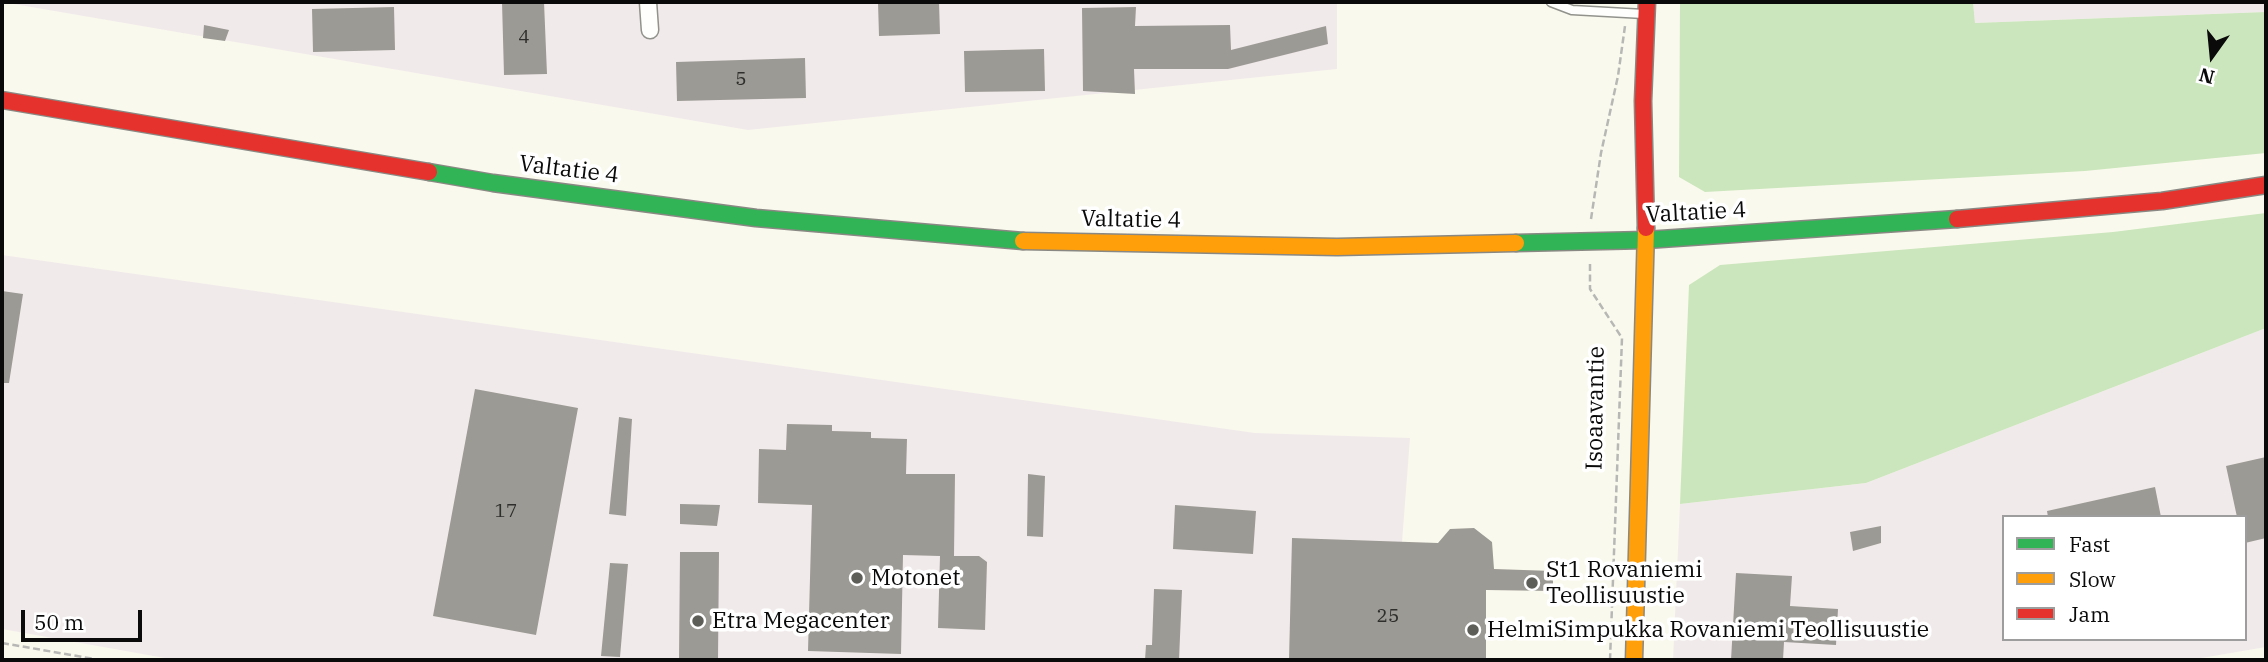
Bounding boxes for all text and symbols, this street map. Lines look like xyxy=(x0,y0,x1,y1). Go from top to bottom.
north arrow xyxy=(2177,21,2247,91)
house number: 4 xyxy=(518,27,530,49)
text: N xyxy=(2196,63,2217,90)
house number: 5 xyxy=(735,69,747,91)
street label: Valtatie 4 xyxy=(517,150,621,190)
street label: Valtatie 4 xyxy=(1645,197,1747,229)
street label: Valtatie 4 xyxy=(1081,205,1181,235)
street label: Isoaavantie xyxy=(1581,346,1611,470)
house number: 17 xyxy=(495,501,517,523)
legend xyxy=(2002,515,2247,641)
text: Fast xyxy=(2069,530,2110,558)
place label: St1 Rovaniemi Teollisuustie xyxy=(1546,556,1703,610)
place label: Motonet xyxy=(871,564,960,592)
text: Slow xyxy=(2069,565,2116,593)
marker: Motonet xyxy=(849,570,865,586)
marker: St1 Rovaniemi Teollisuustie xyxy=(1524,575,1540,591)
scale bar xyxy=(24,596,145,640)
text: Jam xyxy=(2069,600,2110,628)
house number: 25 xyxy=(1377,606,1399,628)
place label: Etra Megacenter xyxy=(712,607,890,635)
text: 50 m xyxy=(34,608,84,636)
marker: Etra Megacenter xyxy=(690,613,706,629)
place label: HelmiSimpukka Rovaniemi Teollisuustie xyxy=(1487,616,1929,644)
marker: HelmiSimpukka Rovaniemi Teollisuustie xyxy=(1465,622,1481,638)

